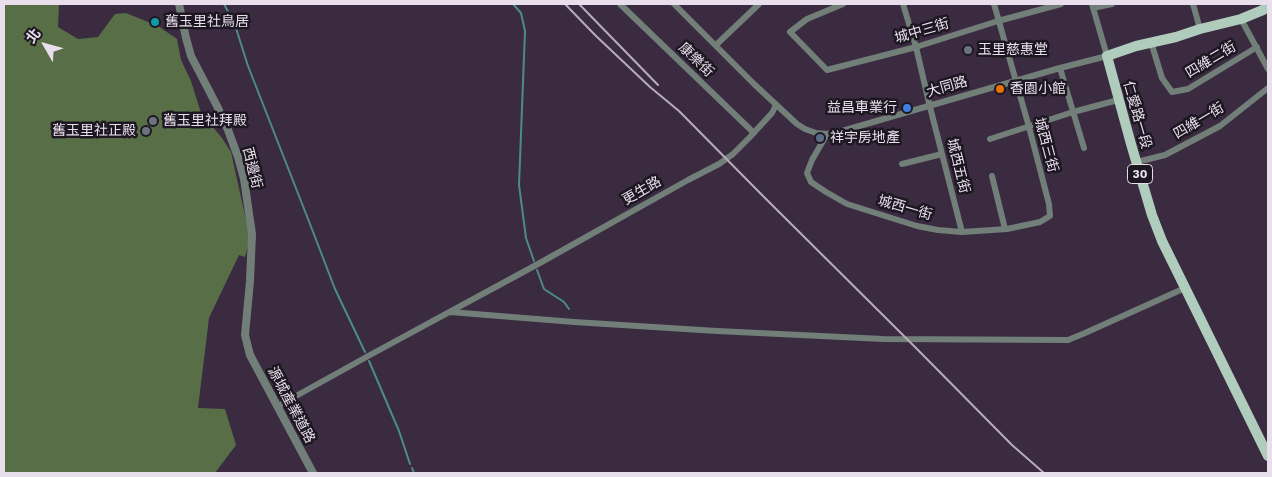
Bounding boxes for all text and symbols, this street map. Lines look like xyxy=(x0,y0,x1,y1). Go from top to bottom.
place label: 舊玉里社鳥居 xyxy=(165,14,249,30)
street label: 城中三街 xyxy=(893,15,951,47)
marker: 舊玉里社鳥居 xyxy=(149,16,161,28)
north arrow xyxy=(20,20,70,70)
text: 北 xyxy=(23,25,44,46)
street label: 四維二街 xyxy=(1183,38,1239,82)
street label: 康樂街 xyxy=(675,39,717,81)
place label: 玉里慈惠堂 xyxy=(978,42,1048,58)
marker: 玉里慈惠堂 xyxy=(962,44,974,56)
street label: 大同路 xyxy=(924,73,970,101)
street label: 仁愛路一段 xyxy=(1119,79,1155,151)
place label: 香園小館 xyxy=(1010,81,1066,97)
marker: 香園小館 xyxy=(994,83,1006,95)
street label: 四維一街 xyxy=(1171,99,1227,143)
place label: 益昌車業行 xyxy=(827,100,897,116)
marker: 益昌車業行 xyxy=(901,102,913,114)
place label: 舊玉里社拜殿 xyxy=(163,113,247,129)
marker: 舊玉里社拜殿 xyxy=(147,115,159,127)
street label: 城西三街 xyxy=(1031,116,1061,174)
place label: 舊玉里社正殿 xyxy=(52,123,136,139)
marker: 舊玉里社正殿 xyxy=(140,125,152,137)
place label: 祥宇房地產 xyxy=(830,130,900,146)
marker: 祥宇房地產 xyxy=(814,132,826,144)
street label: 城西五街 xyxy=(943,137,973,195)
street label: 西邊街 xyxy=(239,146,265,190)
road number: 30 xyxy=(1128,164,1152,183)
street label: 更生路 xyxy=(620,173,664,209)
street label: 城西一街 xyxy=(876,192,934,224)
street label: 源城產業道路 xyxy=(264,364,318,446)

